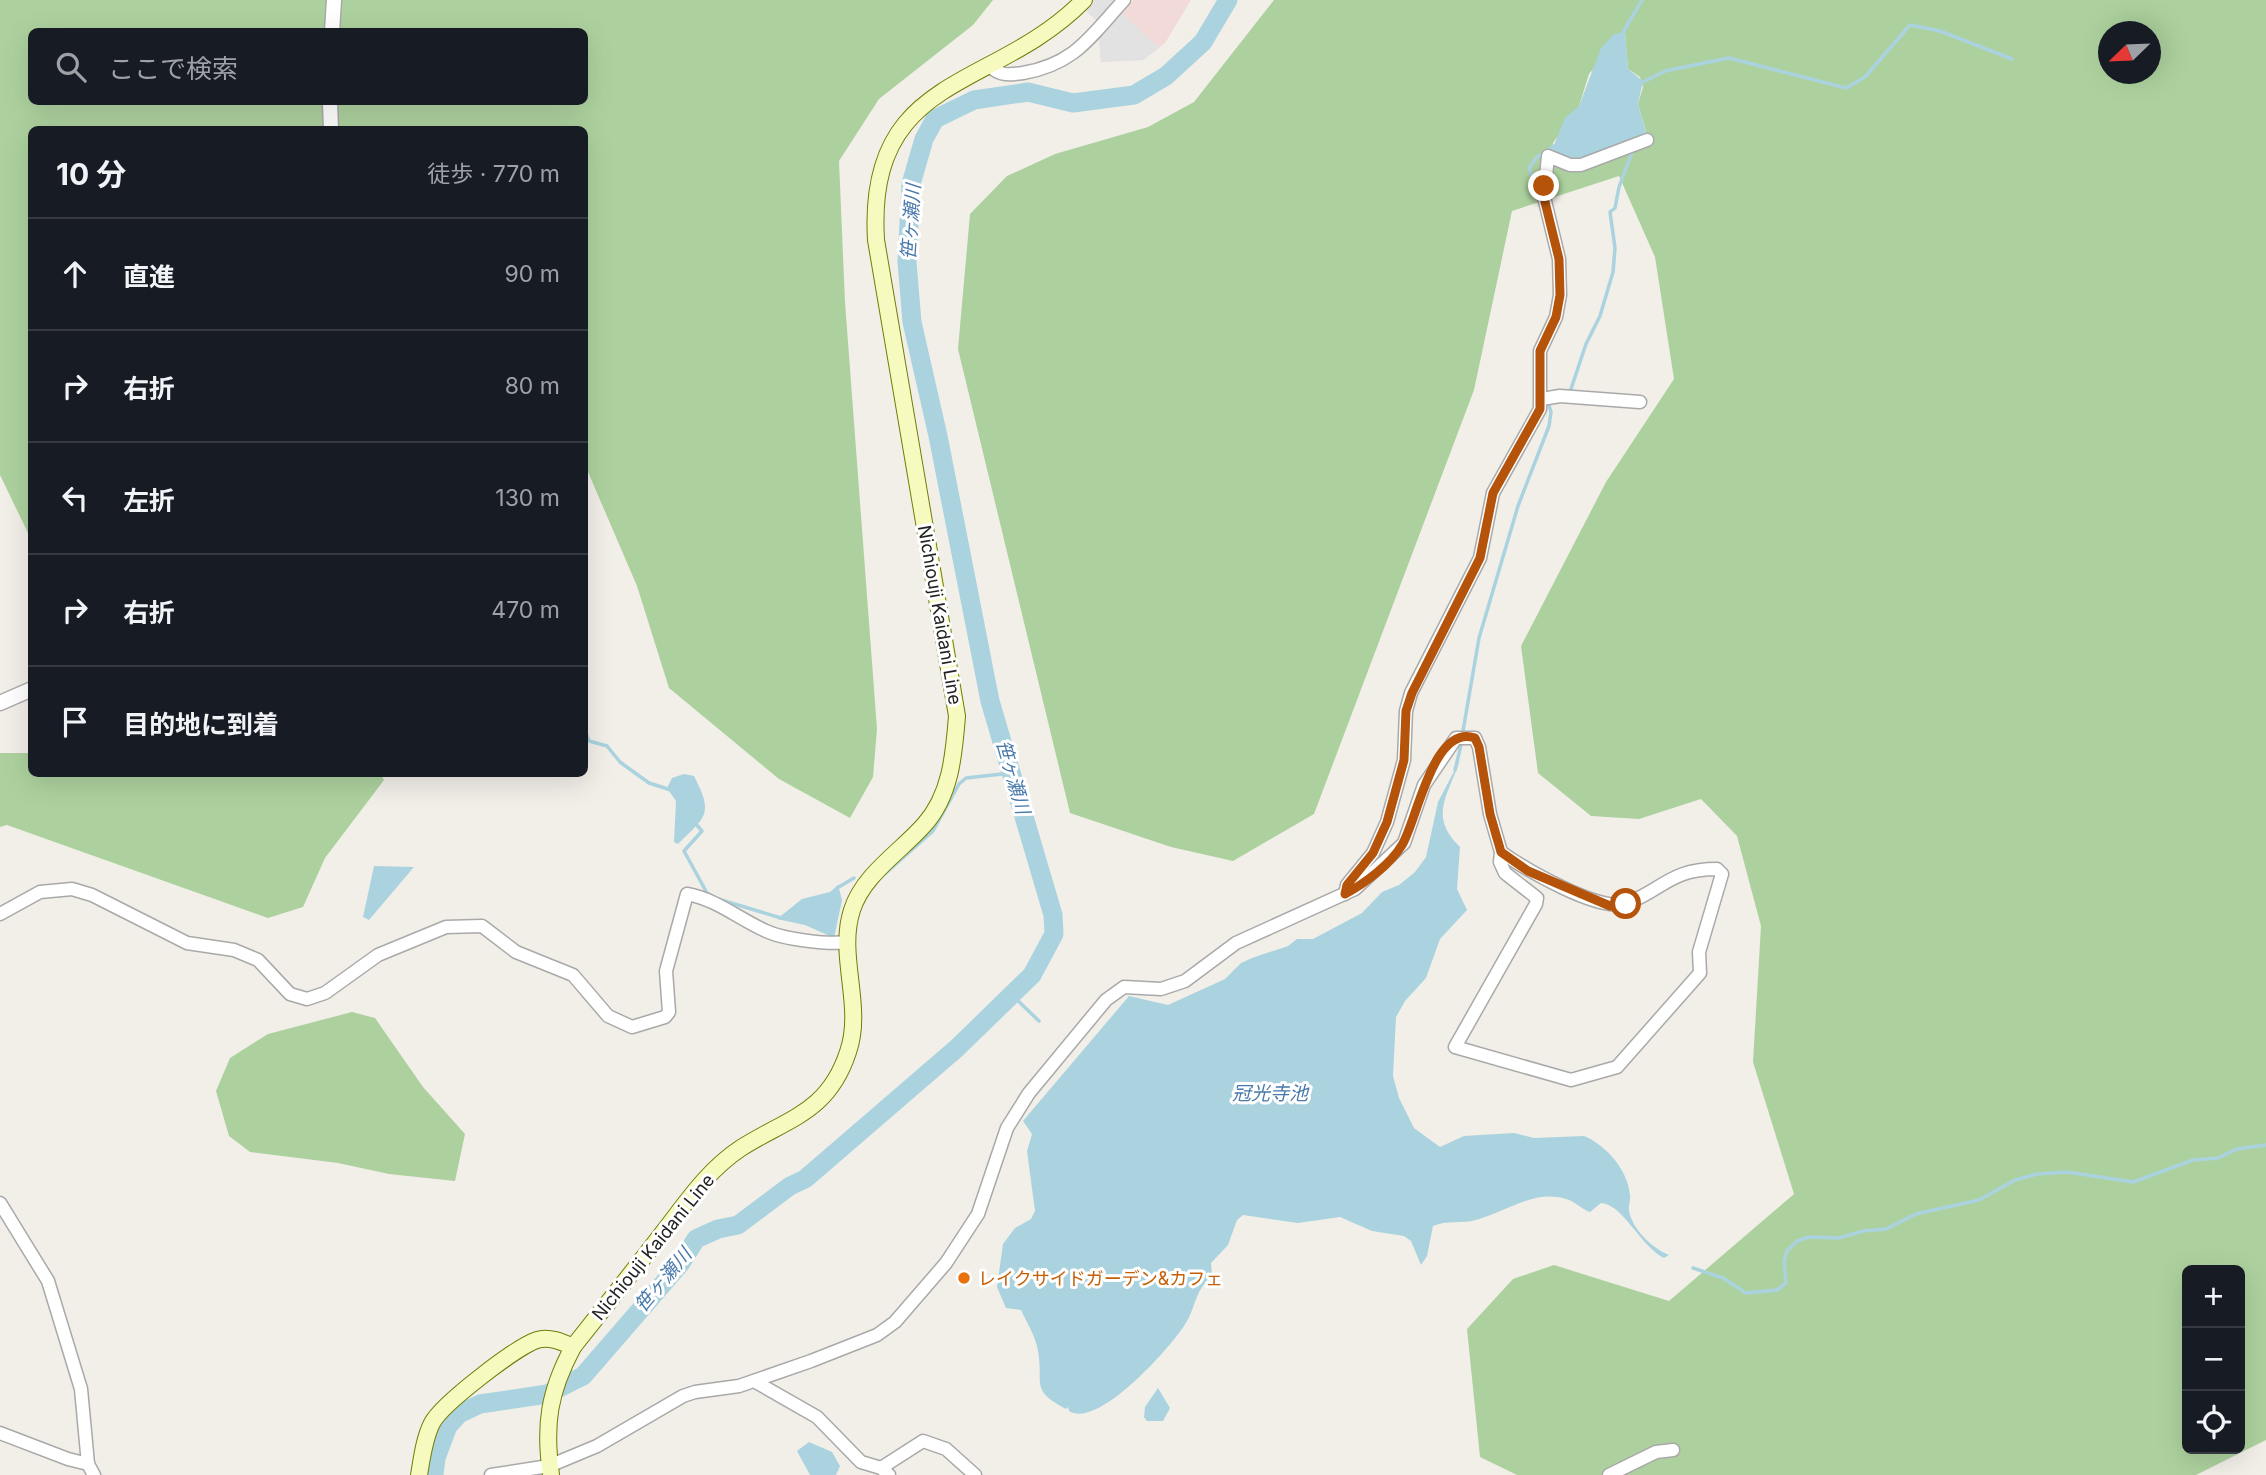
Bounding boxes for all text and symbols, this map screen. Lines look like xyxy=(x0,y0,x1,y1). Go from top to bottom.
north arrow xyxy=(2098,21,2161,84)
search box xyxy=(28,28,588,105)
icon: search xyxy=(52,48,90,86)
text: ここで検索 xyxy=(108,53,238,84)
text: 10 分 xyxy=(56,156,126,192)
text: 徒歩 · 770 m xyxy=(427,160,560,188)
route end xyxy=(1528,170,1559,201)
water label: 笹ヶ瀬川 xyxy=(897,181,925,261)
icon: ahead xyxy=(56,255,94,293)
text: 90 m xyxy=(505,260,560,288)
text: 直進 xyxy=(123,261,175,292)
icon: right xyxy=(56,367,94,405)
text: 80 m xyxy=(505,372,560,400)
text: 右折 xyxy=(123,373,175,404)
icon: left xyxy=(56,479,94,517)
text: 130 m xyxy=(495,484,560,512)
text: 左折 xyxy=(123,485,175,516)
street label: Nichiouji Kaidani Line xyxy=(914,524,966,706)
icon: right xyxy=(56,591,94,629)
text: 470 m xyxy=(491,596,560,624)
text: 右折 xyxy=(123,597,175,628)
icon: arrive xyxy=(56,703,94,741)
text: 目的地に到着 xyxy=(123,709,279,740)
water label: 笹ヶ瀬川 xyxy=(991,737,1035,819)
route start xyxy=(1610,888,1641,919)
water label: 冠光寺池 xyxy=(1232,1082,1310,1105)
street label: Nichiouji Kaidani Line xyxy=(588,1170,718,1324)
water label: 笹ヶ瀬川 xyxy=(630,1242,698,1317)
map controls xyxy=(2182,1265,2245,1454)
button: + xyxy=(2182,1265,2245,1328)
place label: レイクサイドガーデン&カフェ xyxy=(978,1268,1223,1289)
marker: レイクサイドガーデン&カフェ xyxy=(956,1270,972,1286)
button: − xyxy=(2182,1328,2245,1391)
button: locate xyxy=(2182,1391,2245,1454)

